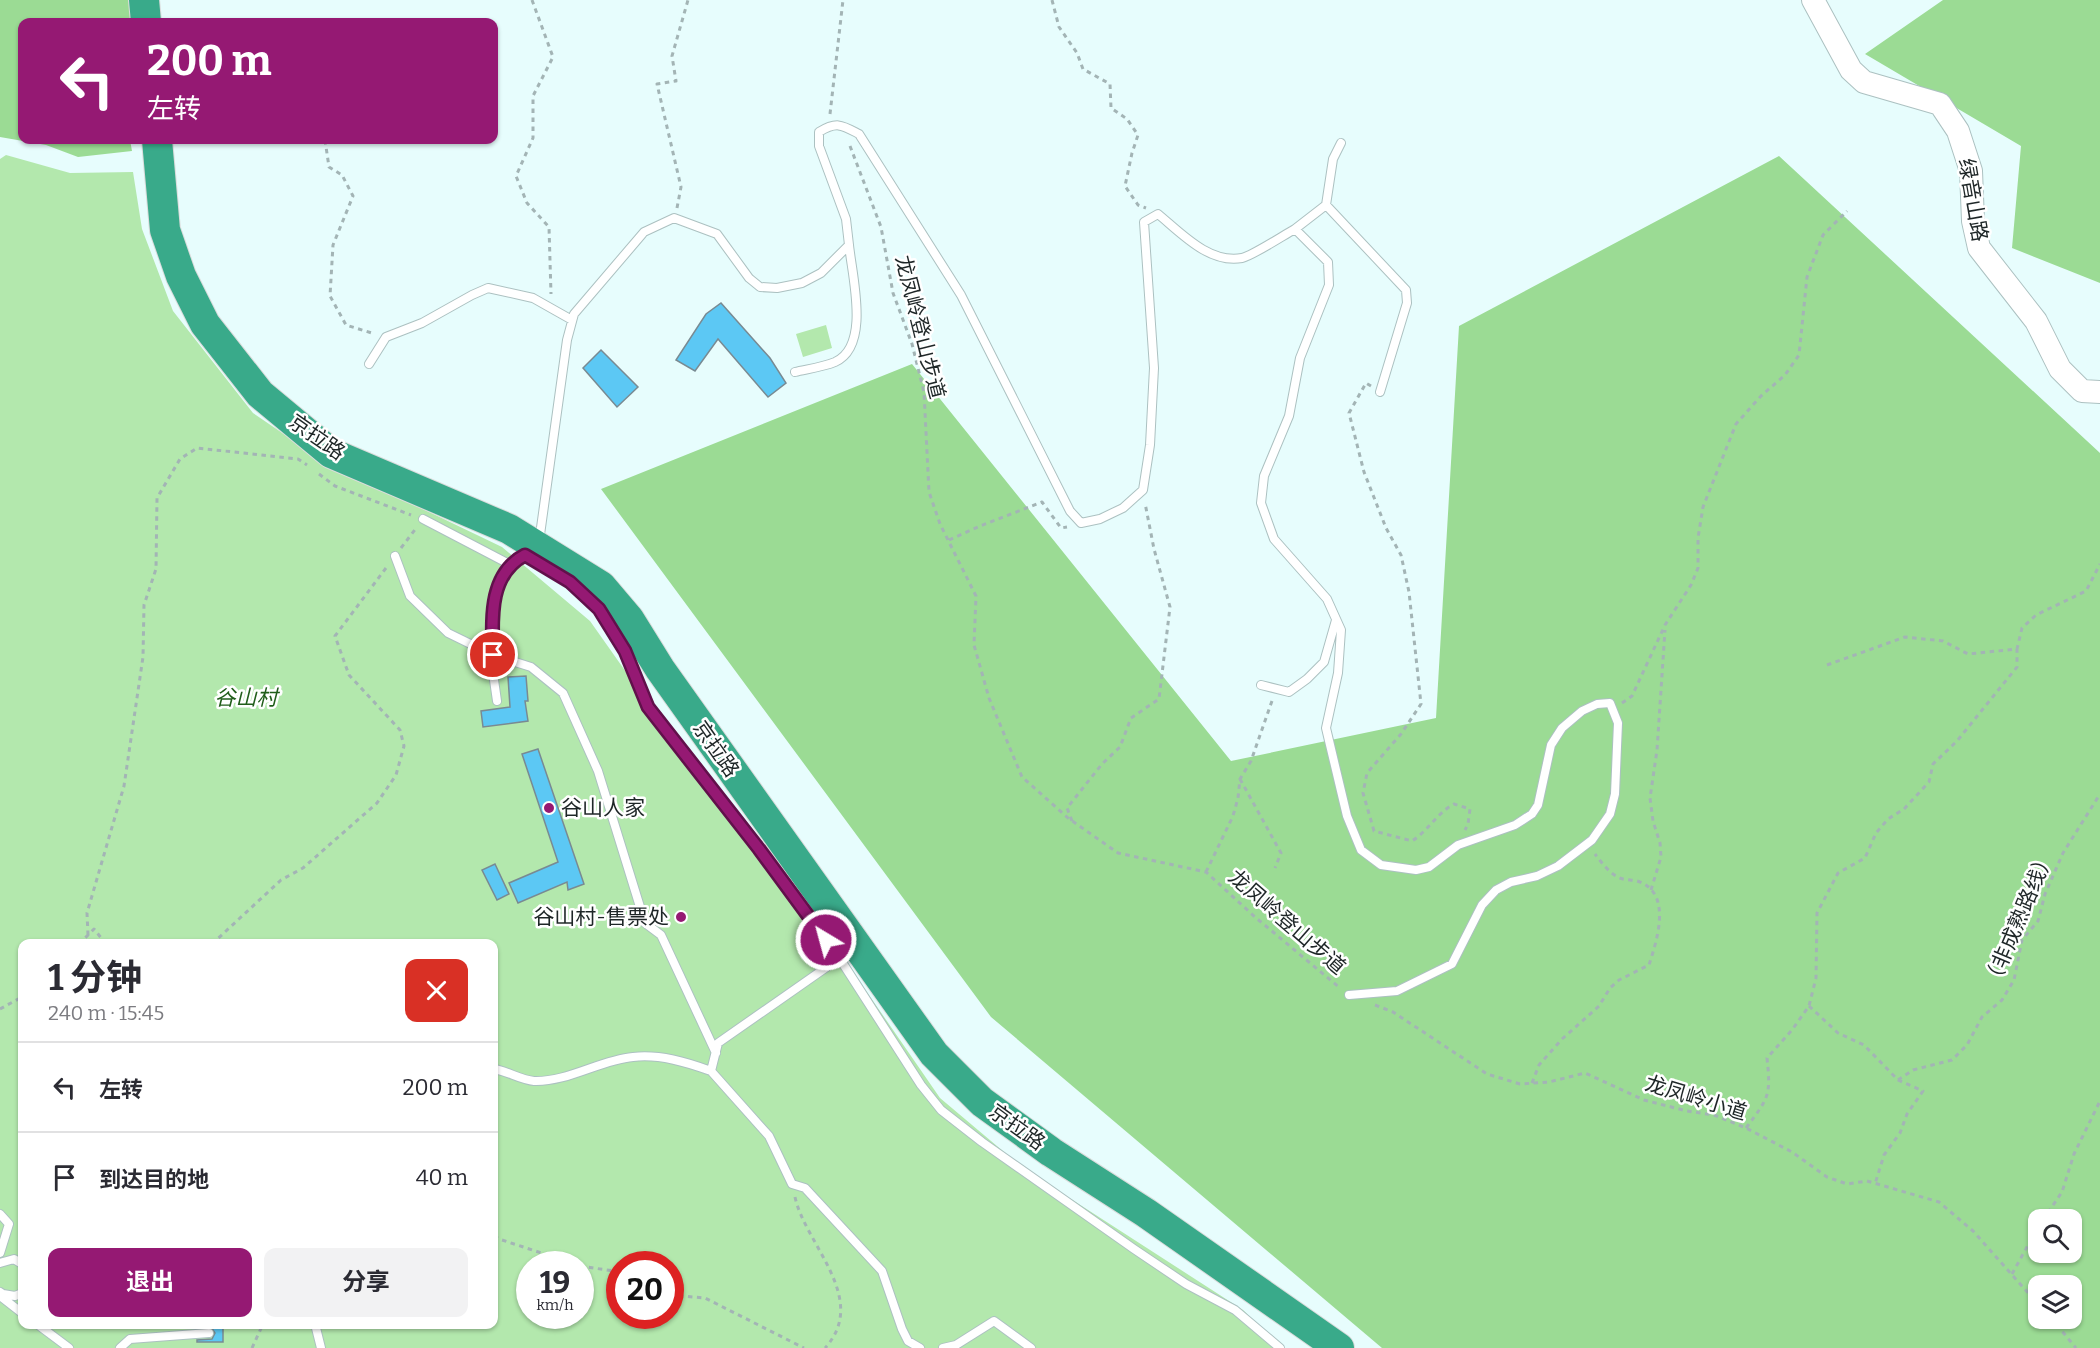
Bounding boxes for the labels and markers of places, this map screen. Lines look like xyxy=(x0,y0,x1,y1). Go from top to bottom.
pin xyxy=(467,629,518,680)
place label: 谷山人家 xyxy=(561,795,645,821)
marker: 谷山人家 xyxy=(542,801,556,815)
place label: 谷山村-售票处 xyxy=(533,904,669,930)
marker: 谷山村-售票处 xyxy=(674,910,688,924)

